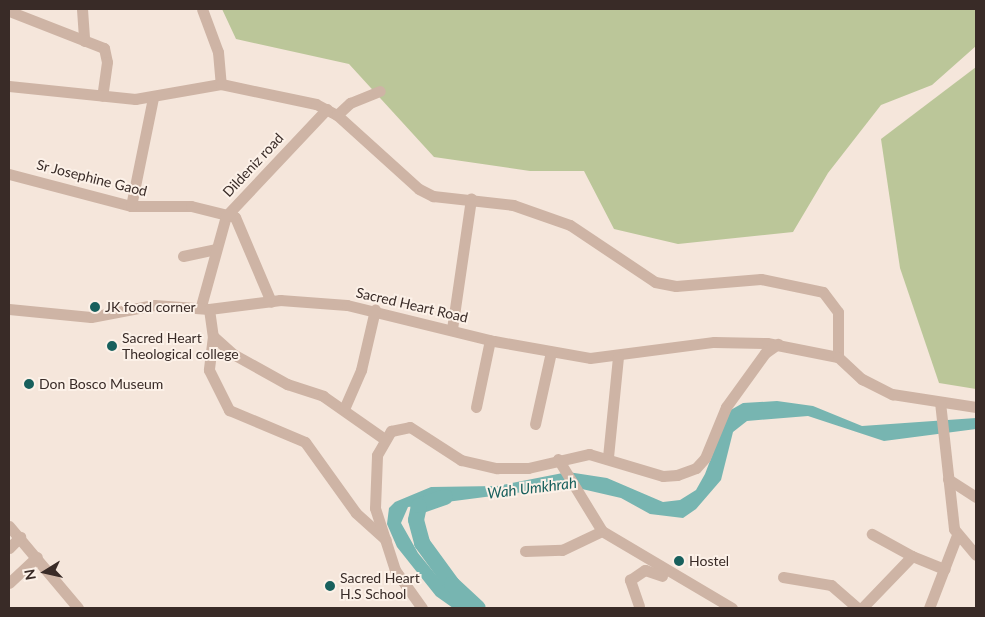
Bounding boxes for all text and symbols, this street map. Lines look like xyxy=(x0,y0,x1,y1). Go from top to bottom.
street label: Dildeniz road xyxy=(219,130,287,200)
street label: Sr Josephine Gaod xyxy=(35,156,149,200)
street label: Sacred Heart Road xyxy=(354,284,470,326)
place label: JK food corner xyxy=(105,299,196,315)
marker: JK food corner xyxy=(89,301,101,313)
place label: Sacred Heart Theological college xyxy=(122,330,239,362)
marker: Sacred Heart Theological college xyxy=(106,340,118,352)
place label: Don Bosco Museum xyxy=(39,376,163,392)
marker: Don Bosco Museum xyxy=(23,378,35,390)
water label: Wah Umkhrah xyxy=(486,474,578,502)
north arrow xyxy=(20,547,70,597)
place label: Hostel xyxy=(689,553,729,569)
marker: Hostel xyxy=(673,555,685,567)
text: N xyxy=(20,568,39,581)
place label: Sacred Heart H.S School xyxy=(340,570,420,602)
marker: Sacred Heart H.S School xyxy=(324,580,336,592)

